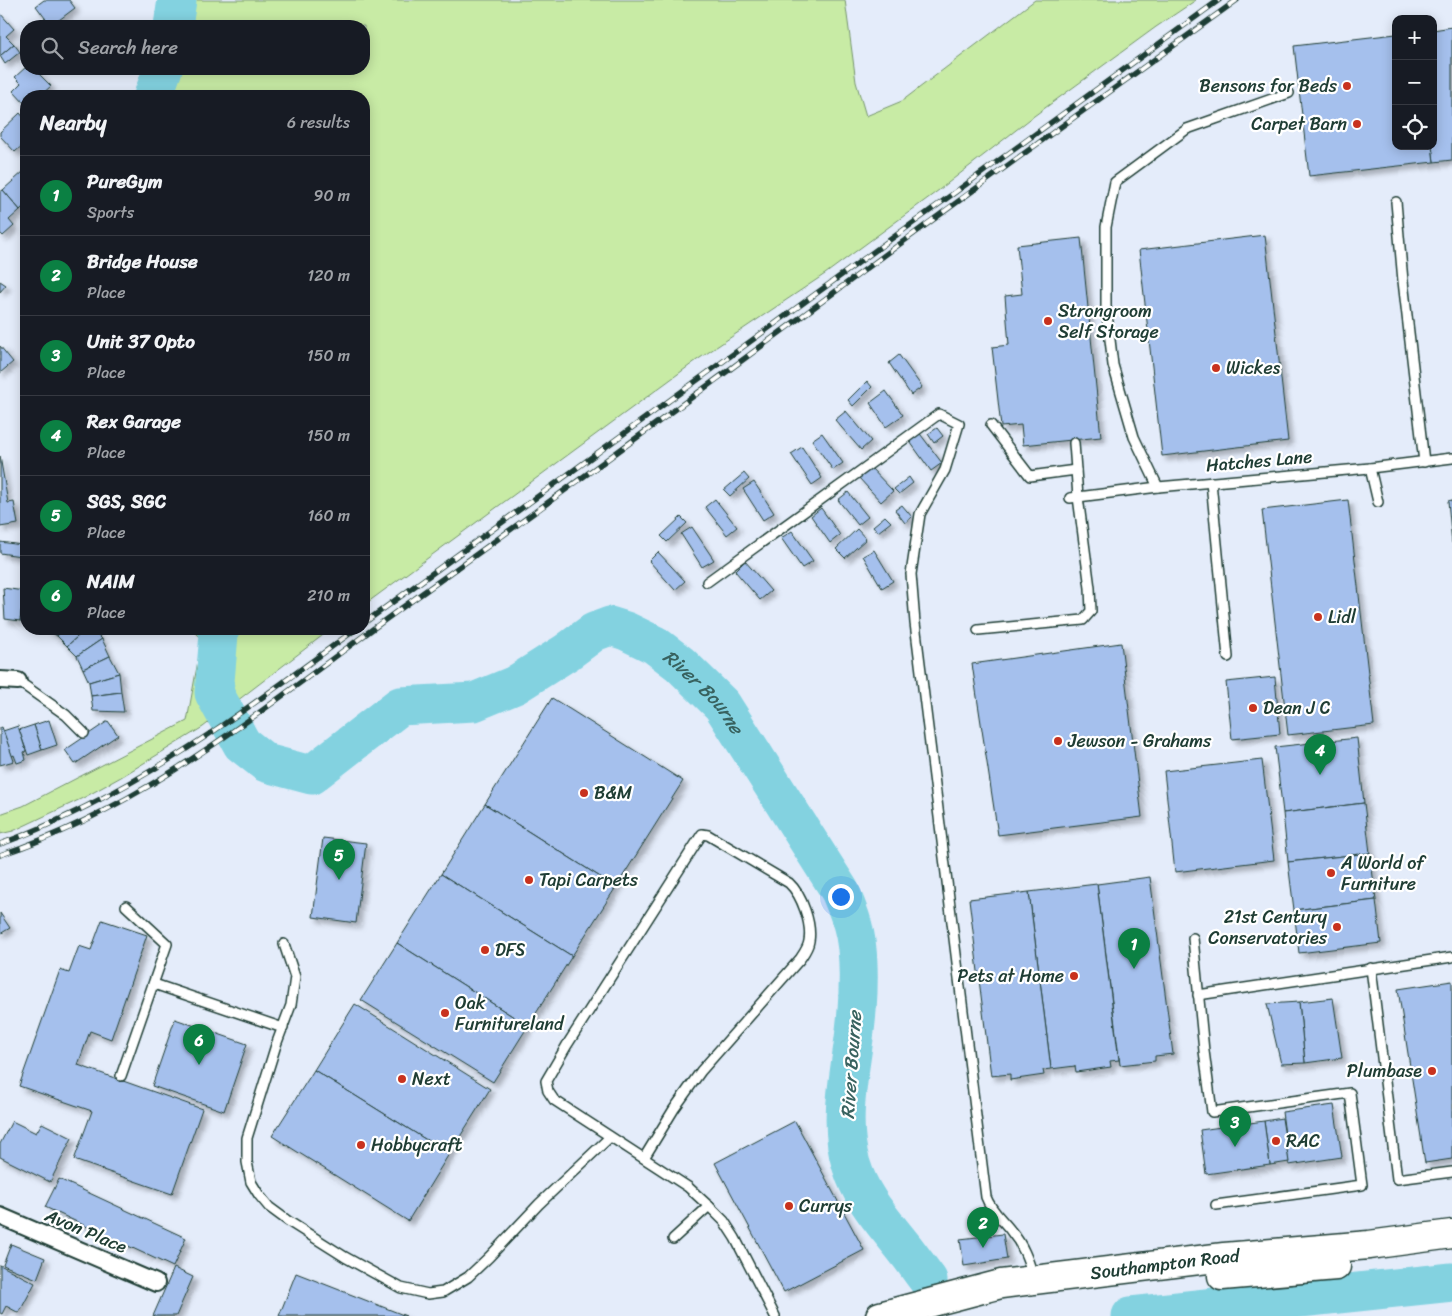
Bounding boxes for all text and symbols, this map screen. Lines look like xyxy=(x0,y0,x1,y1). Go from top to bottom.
map controls xyxy=(1392,15,1437,150)
button: + xyxy=(1392,15,1437,60)
search box xyxy=(20,20,370,75)
text: Search here xyxy=(78,31,178,64)
icon: search xyxy=(38,34,66,62)
button: − xyxy=(1392,60,1437,105)
place label: Bensons for Beds xyxy=(1199,70,1338,102)
marker: Bensons for Beds xyxy=(1341,80,1353,92)
text: Nearby xyxy=(40,104,106,142)
button: locate xyxy=(1392,105,1437,150)
text: 6 results xyxy=(287,108,350,137)
place label: Carpet Barn xyxy=(1251,108,1347,140)
marker: Carpet Barn xyxy=(1351,118,1363,130)
text: PureGym xyxy=(87,165,163,198)
text: 1 xyxy=(53,181,59,210)
text: 90 m xyxy=(314,181,350,210)
text: Sports xyxy=(87,198,134,227)
text: Bridge House xyxy=(87,245,198,278)
text: 2 xyxy=(51,261,61,290)
text: 120 m xyxy=(307,261,350,290)
text: Place xyxy=(87,278,126,307)
place label: Strongroom Self Storage xyxy=(1058,295,1159,348)
marker: Strongroom Self Storage xyxy=(1042,315,1054,327)
text: Unit 37 Opto xyxy=(87,325,195,358)
text: 3 xyxy=(52,341,60,370)
text: 150 m xyxy=(307,341,350,370)
place label: Wickes xyxy=(1226,352,1281,384)
text: Place xyxy=(87,358,126,387)
marker: Wickes xyxy=(1210,362,1222,374)
text: Rex Garage xyxy=(87,405,181,438)
text: 4 xyxy=(51,421,61,450)
text: 150 m xyxy=(307,421,350,450)
text: Place xyxy=(87,438,126,467)
street label: Hatches Lane xyxy=(1205,440,1313,482)
text: SGS, SGC xyxy=(87,485,166,518)
text: 5 xyxy=(51,501,61,530)
text: 160 m xyxy=(307,501,350,530)
text: Place xyxy=(87,518,126,547)
text: NAIM xyxy=(87,565,135,598)
text: 6 xyxy=(51,581,61,610)
text: 210 m xyxy=(307,581,350,610)
text: Place xyxy=(87,598,126,627)
place label: Lidl xyxy=(1328,601,1357,633)
marker: Lidl xyxy=(1312,611,1324,623)
water label: River Bourne xyxy=(656,640,754,742)
place label: Dean J C xyxy=(1263,692,1331,724)
marker: Dean J C xyxy=(1247,702,1259,714)
place label: Jewson - Grahams xyxy=(1067,725,1212,757)
pin: 4 xyxy=(1304,734,1336,775)
marker: Jewson - Grahams xyxy=(1052,735,1064,747)
place label: B&M xyxy=(594,777,633,809)
marker: B&M xyxy=(578,787,590,799)
pin: 5 xyxy=(323,839,355,880)
place label: A World of Furniture xyxy=(1340,847,1427,900)
place label: Tapi Carpets xyxy=(539,864,639,896)
marker: A World of Furniture xyxy=(1325,867,1337,879)
marker: Tapi Carpets xyxy=(523,874,535,886)
your location xyxy=(828,884,854,910)
place label: 21st Century Conservatories xyxy=(1208,901,1328,954)
marker: 21st Century Conservatories xyxy=(1331,921,1343,933)
pin: 1 xyxy=(1118,928,1150,969)
place label: DFS xyxy=(495,934,526,966)
marker: DFS xyxy=(479,944,491,956)
place label: Pets at Home xyxy=(957,960,1064,992)
marker: Pets at Home xyxy=(1068,970,1080,982)
place label: Oak Furnitureland xyxy=(455,987,565,1040)
marker: Oak Furnitureland xyxy=(439,1007,451,1019)
water label: River Bourne xyxy=(831,1008,871,1120)
pin: 6 xyxy=(183,1024,215,1065)
place label: Plumbase xyxy=(1347,1055,1422,1087)
place label: Next xyxy=(412,1063,451,1095)
marker: Plumbase xyxy=(1426,1065,1438,1077)
marker: Next xyxy=(396,1073,408,1085)
pin: 3 xyxy=(1219,1106,1251,1147)
place label: RAC xyxy=(1286,1125,1320,1157)
place label: Hobbycraft xyxy=(371,1129,463,1161)
marker: RAC xyxy=(1270,1135,1282,1147)
marker: Hobbycraft xyxy=(355,1139,367,1151)
place label: Currys xyxy=(799,1190,853,1222)
street label: Avon Place xyxy=(39,1199,132,1263)
marker: Currys xyxy=(783,1200,795,1212)
pin: 2 xyxy=(967,1207,999,1248)
street label: Southampton Road xyxy=(1088,1240,1242,1289)

